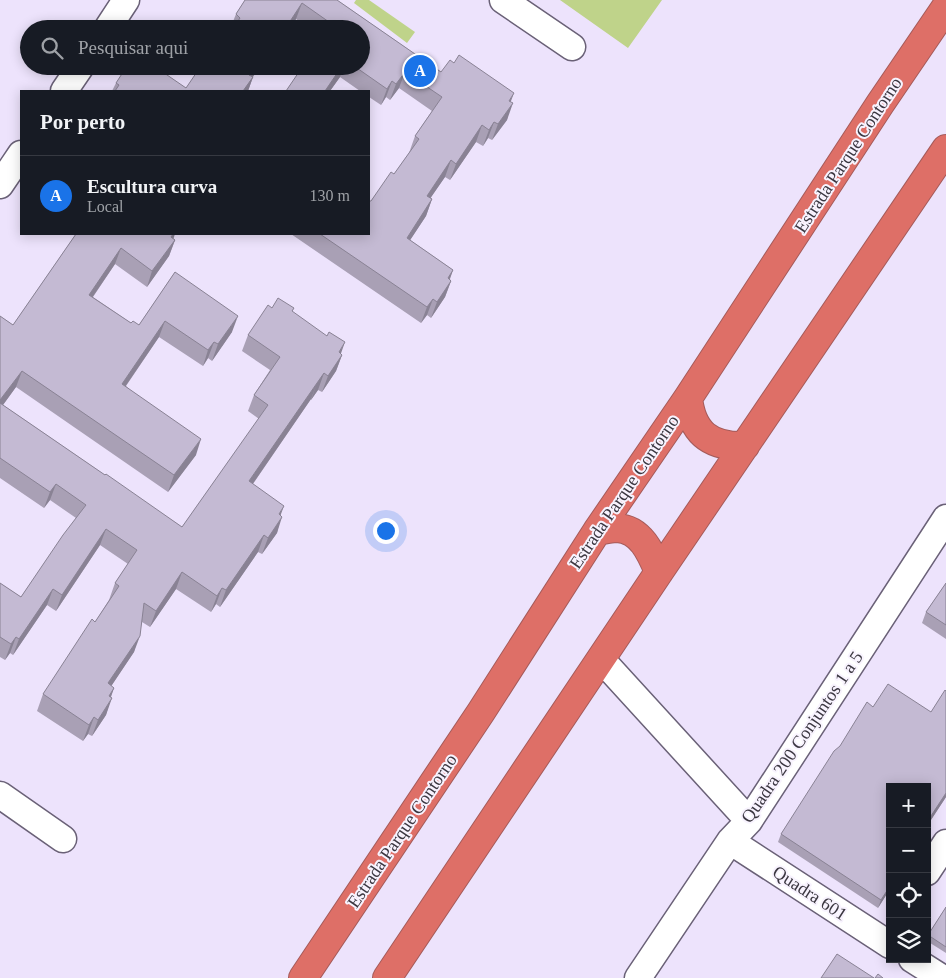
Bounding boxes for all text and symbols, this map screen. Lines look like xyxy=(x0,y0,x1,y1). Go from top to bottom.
search box xyxy=(20,20,370,75)
icon: search xyxy=(38,34,66,62)
text: Pesquisar aqui xyxy=(78,37,188,58)
pin: A xyxy=(404,52,436,90)
street label: Estrada Parque Contorno xyxy=(790,74,906,236)
text: Por perto xyxy=(40,110,125,134)
text: Escultura curva xyxy=(87,176,217,197)
text: A xyxy=(50,187,62,204)
text: 130 m xyxy=(310,187,350,204)
text: Local xyxy=(87,198,123,215)
street label: Estrada Parque Contorno xyxy=(565,411,683,573)
your location xyxy=(373,518,399,544)
street label: Quadra 200 Conjuntos 1 a 5 xyxy=(737,647,867,827)
street label: Estrada Parque Contorno xyxy=(343,750,461,912)
map controls xyxy=(886,783,931,963)
button: + xyxy=(886,783,931,828)
button: − xyxy=(886,828,931,873)
street label: Quadra 601 xyxy=(769,862,851,924)
button: locate xyxy=(886,873,931,918)
button: layers xyxy=(886,918,931,963)

